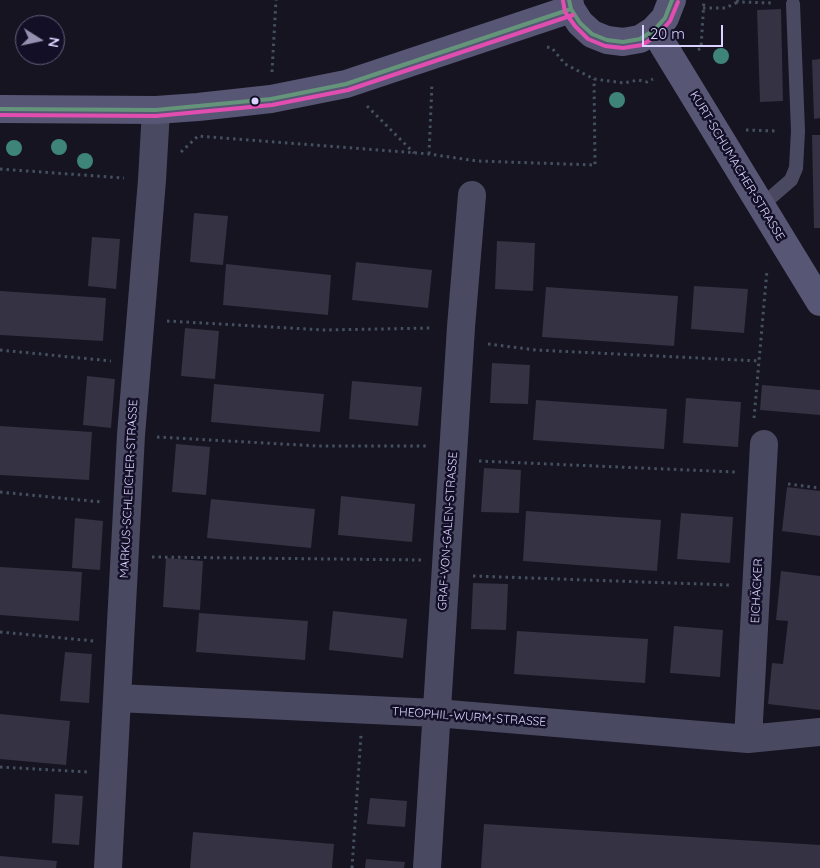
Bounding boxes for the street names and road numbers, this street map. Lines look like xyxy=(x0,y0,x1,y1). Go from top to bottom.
street label: KURT-SCHUMACHER-STRASSE xyxy=(687,89,787,243)
street label: MARKUS-SCHLEICHER-STRASSE xyxy=(117,399,141,579)
street label: GRAF-VON-GALEN-STRASSE xyxy=(435,451,461,611)
street label: EICHÄCKER xyxy=(748,558,766,624)
street label: THEOPHIL-WURM-STRASSE xyxy=(391,704,547,730)

